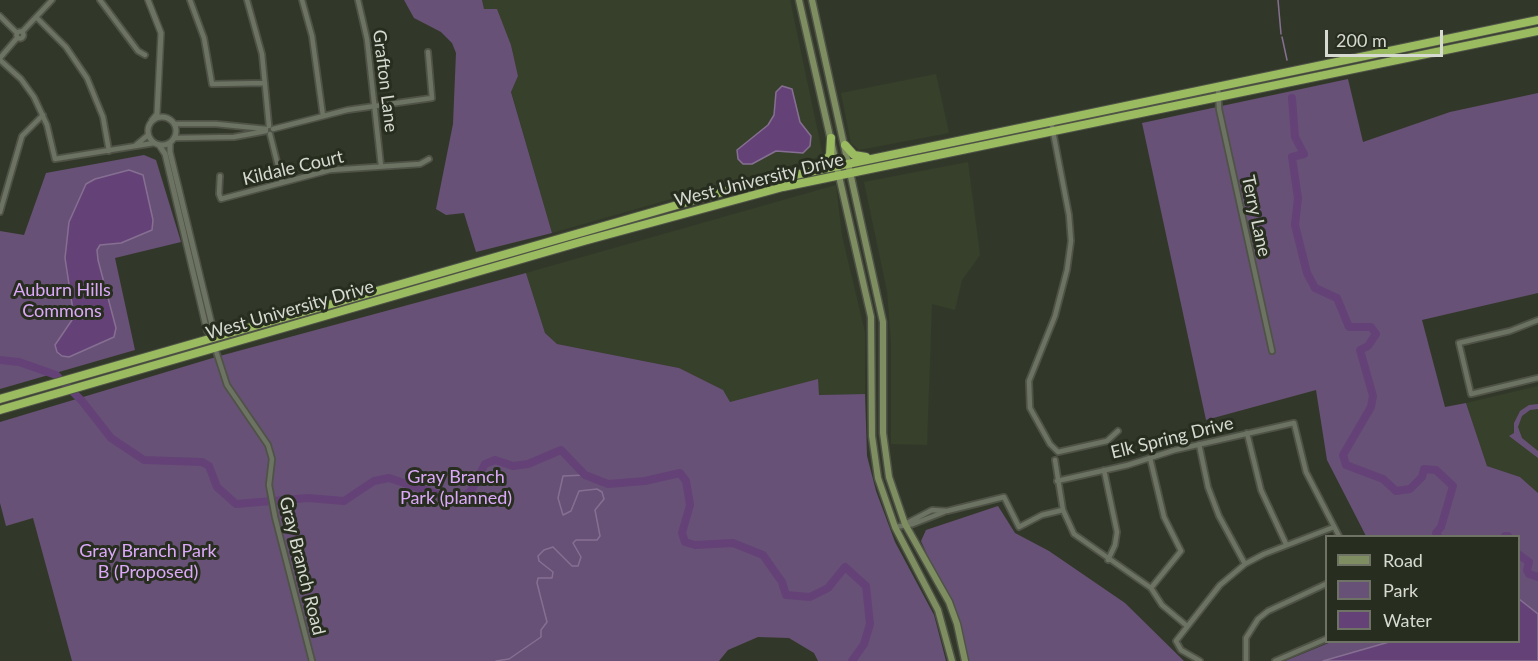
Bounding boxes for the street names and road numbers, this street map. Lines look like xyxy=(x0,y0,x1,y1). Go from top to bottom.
street label: Grafton Lane xyxy=(368,29,402,133)
street label: Kildale Court xyxy=(240,146,346,190)
street label: West University Drive xyxy=(672,149,846,211)
street label: Terry Lane xyxy=(1237,173,1275,259)
street label: West University Drive xyxy=(204,276,376,344)
street label: Elk Spring Drive xyxy=(1108,412,1236,464)
street label: Gray Branch Road xyxy=(274,494,330,638)

